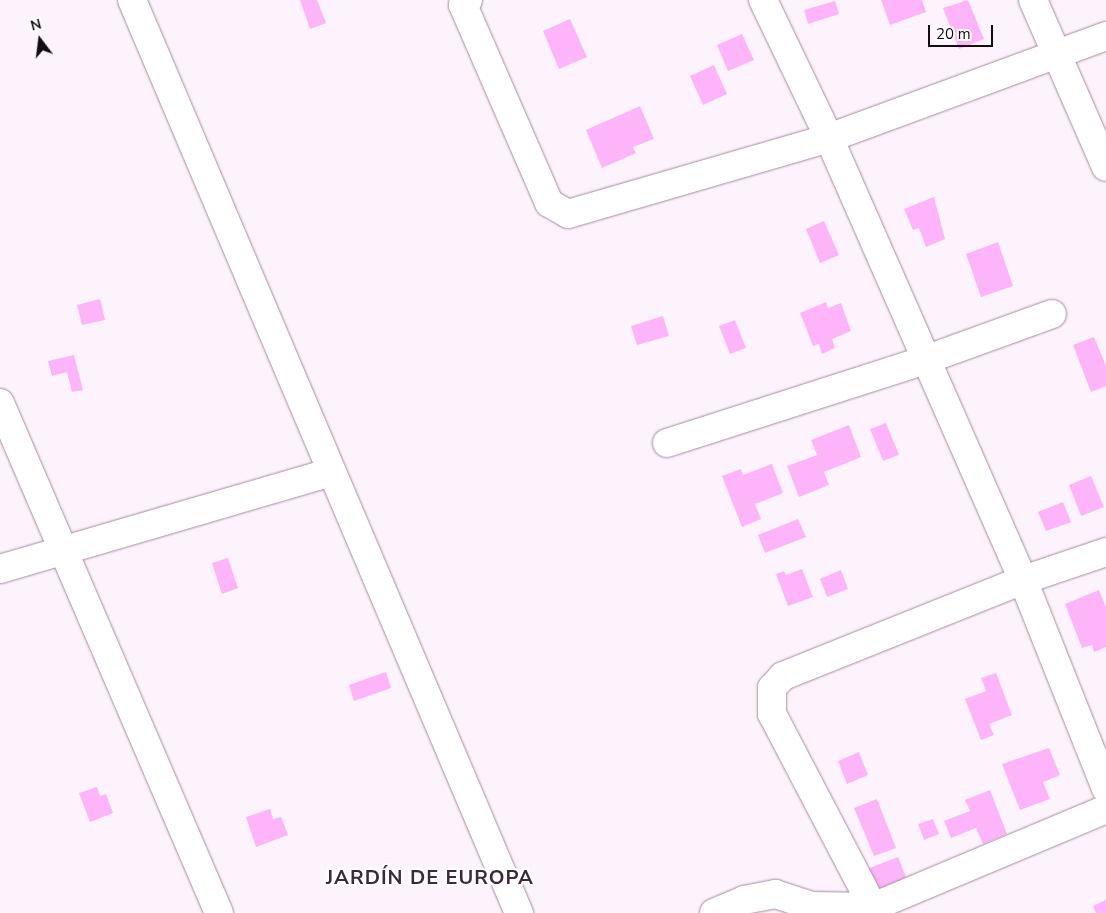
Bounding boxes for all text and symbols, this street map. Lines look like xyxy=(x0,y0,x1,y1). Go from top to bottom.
text: N xyxy=(28,14,44,36)
north arrow xyxy=(15,15,65,65)
scale bar xyxy=(931,15,996,47)
text: 20 m xyxy=(936,24,971,44)
district label: JARDÍN DE EUROPA xyxy=(324,865,536,889)

